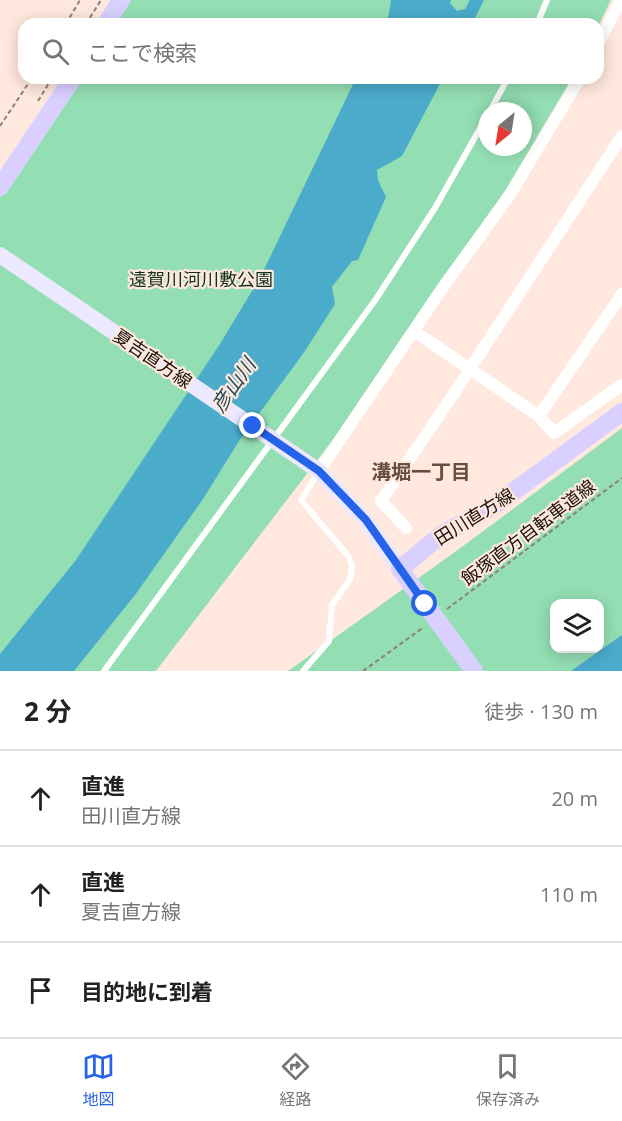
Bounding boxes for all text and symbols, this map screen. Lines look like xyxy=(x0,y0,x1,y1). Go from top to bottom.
search box xyxy=(18,18,604,84)
icon: search xyxy=(39,35,72,68)
text: ここで検索 xyxy=(87,37,197,67)
north arrow xyxy=(478,102,532,156)
park label: 遠賀川河川敷公園 xyxy=(129,267,273,291)
street label: 夏吉直方線 xyxy=(109,323,197,393)
water label: 彦山川 xyxy=(205,351,262,417)
route end xyxy=(239,412,265,438)
district label: 溝堀一丁目 xyxy=(371,458,471,485)
street label: 飯塚直方自転車道線 xyxy=(456,474,600,590)
street label: 田川直方線 xyxy=(429,482,519,550)
route start xyxy=(411,590,437,616)
map controls xyxy=(550,599,604,653)
button: layers xyxy=(550,599,604,653)
text: 2 分 xyxy=(24,693,72,729)
text: 徒歩 · 130 m xyxy=(484,698,598,725)
text: 直進 xyxy=(81,770,125,800)
icon: ahead xyxy=(24,782,57,815)
text: 20 m xyxy=(551,785,598,812)
text: 田川直方線 xyxy=(81,802,181,829)
text: 直進 xyxy=(81,866,125,896)
icon: ahead xyxy=(24,878,57,911)
text: 110 m xyxy=(540,881,598,908)
text: 夏吉直方線 xyxy=(81,898,181,925)
icon: arrive xyxy=(24,974,57,1007)
text: 目的地に到着 xyxy=(81,976,213,1006)
tab: 地図 xyxy=(82,1050,115,1110)
tab: 経路 xyxy=(279,1050,312,1110)
tab: 保存済み xyxy=(476,1050,540,1110)

